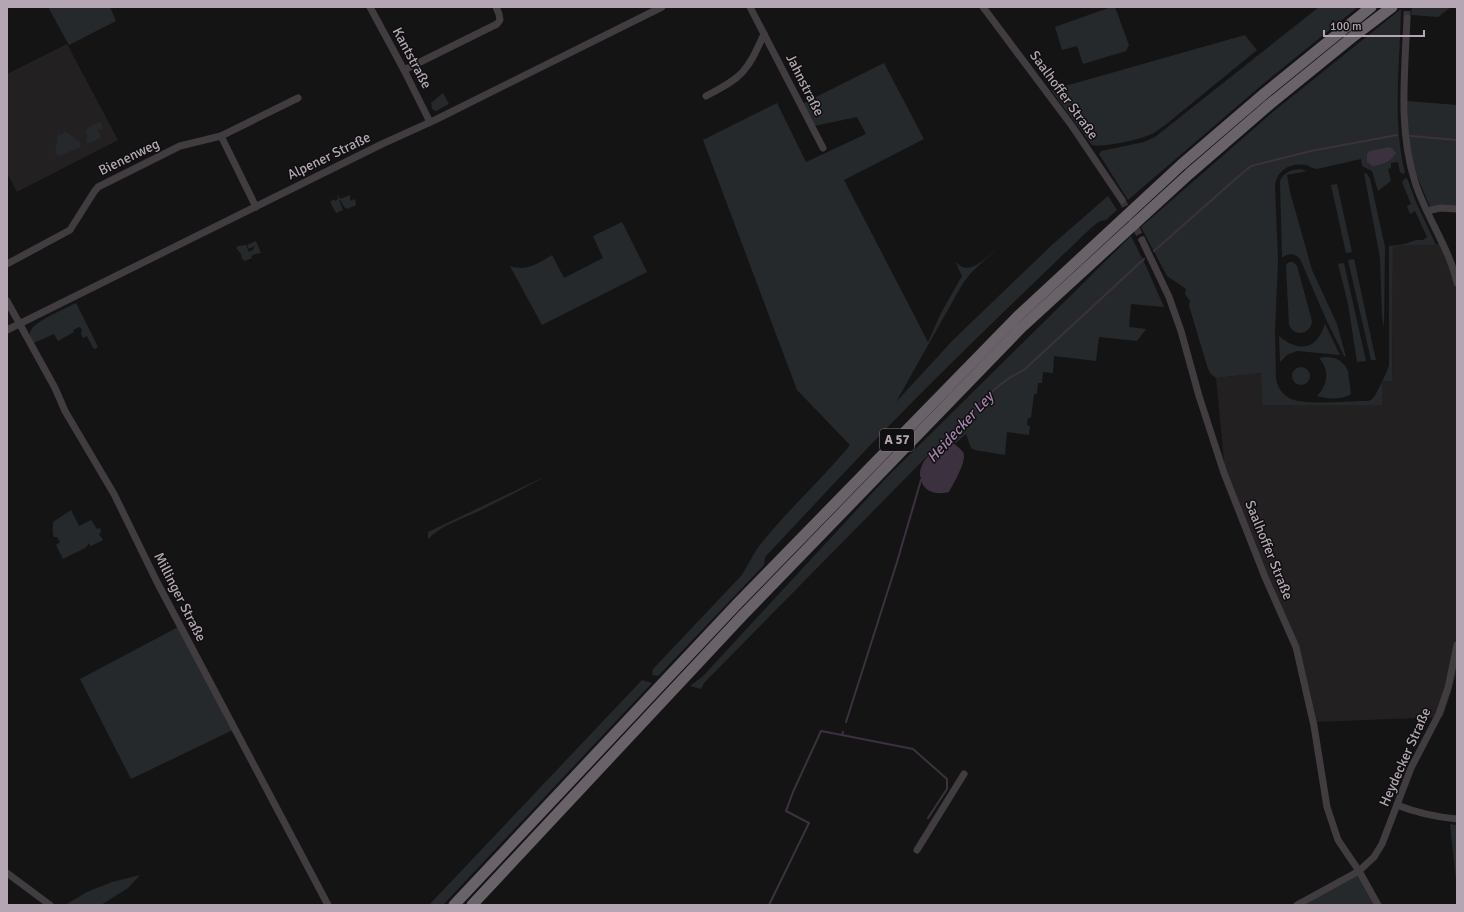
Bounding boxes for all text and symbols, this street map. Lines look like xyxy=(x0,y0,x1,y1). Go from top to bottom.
scale bar xyxy=(1324,12,1424,38)
text: 100 m xyxy=(1330,19,1362,34)
street label: Kantstraße xyxy=(389,24,435,92)
street label: Saalhoffer Straße xyxy=(1026,47,1102,143)
street label: Jahnstraße xyxy=(782,51,828,119)
street label: Alpener Straße xyxy=(285,129,373,183)
street label: Bienenweg xyxy=(96,135,162,179)
water label: Heidecker Ley xyxy=(923,387,998,466)
road number: A 57 xyxy=(880,429,914,451)
street label: Saalhoffer Straße xyxy=(1241,498,1297,602)
street label: Millinger Straße xyxy=(150,550,210,644)
street label: Heydecker Straße xyxy=(1376,705,1434,809)

